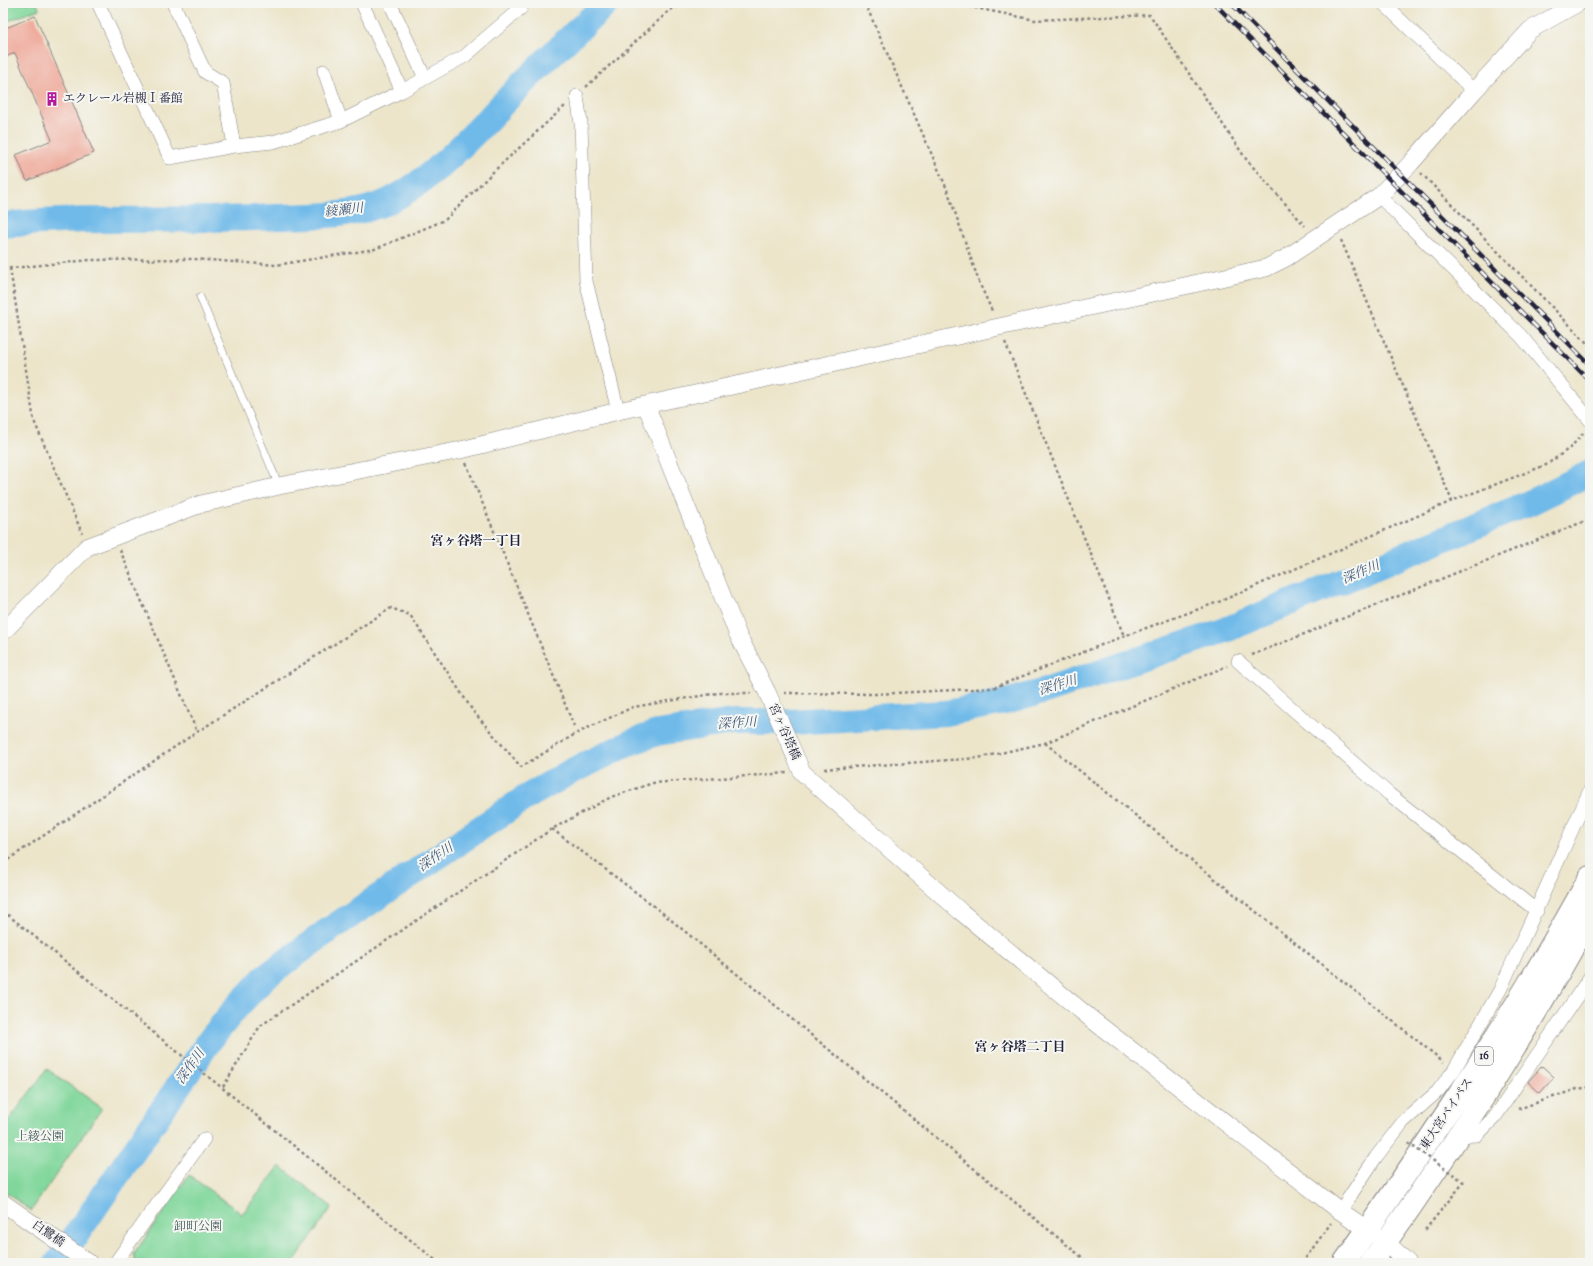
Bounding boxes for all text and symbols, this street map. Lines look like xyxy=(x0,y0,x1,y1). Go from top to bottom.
place label: エクレール岩槻Ⅰ番館 xyxy=(63,90,183,108)
building icon: エクレール岩槻Ⅰ番館 xyxy=(44,91,60,107)
water label: 綾瀬川 xyxy=(324,199,366,222)
district label: 宮ヶ谷塔一丁目 xyxy=(430,533,522,551)
water label: 深作川 xyxy=(1340,556,1384,589)
water label: 深作川 xyxy=(1037,671,1081,700)
street label: 宮ヶ谷塔橋 xyxy=(764,701,804,763)
water label: 深作川 xyxy=(717,714,759,734)
water label: 深作川 xyxy=(415,839,459,876)
district label: 宮ヶ谷塔二丁目 xyxy=(974,1039,1066,1057)
water label: 深作川 xyxy=(172,1044,211,1088)
road number: 16 xyxy=(1475,1047,1493,1065)
street label: 東大宮バイパス xyxy=(1416,1074,1478,1154)
park label: 上綾公園 xyxy=(16,1128,64,1146)
street label: 白鷺橋 xyxy=(28,1216,68,1252)
park label: 卸町公園 xyxy=(174,1218,222,1236)

